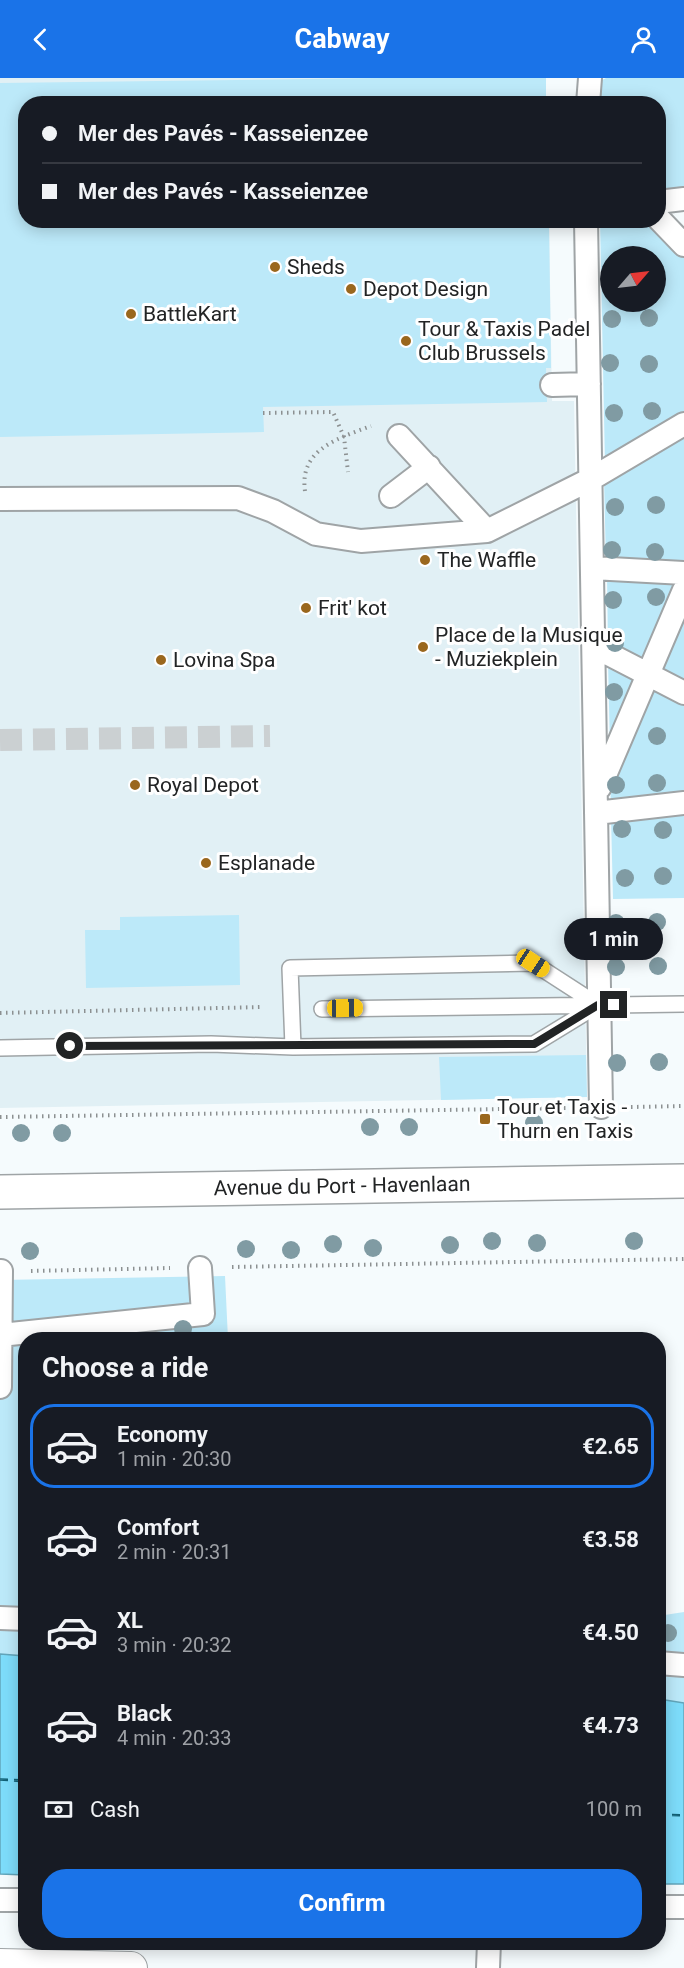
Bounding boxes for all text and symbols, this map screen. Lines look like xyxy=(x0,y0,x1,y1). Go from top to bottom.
icon: back xyxy=(24,23,57,56)
text: Cabway xyxy=(295,23,389,55)
icon: person xyxy=(627,23,660,56)
text: Mer des Pavés - Kasseienzee xyxy=(78,121,368,146)
text: Mer des Pavés - Kasseienzee xyxy=(78,179,368,204)
north arrow xyxy=(600,246,666,312)
map controls xyxy=(600,246,666,312)
place label: Sheds xyxy=(287,255,345,279)
marker: Sheds xyxy=(268,260,282,274)
place label: Depot Design xyxy=(363,277,488,301)
marker: Depot Design xyxy=(344,282,358,296)
place label: BattleKart xyxy=(143,302,237,326)
marker: BattleKart xyxy=(124,307,138,321)
place label: Tour & Taxis Padel Club Brussels xyxy=(418,317,590,365)
marker: Tour & Taxis Padel Club Brussels xyxy=(399,334,413,348)
place label: The Waffle xyxy=(437,548,536,572)
marker: The Waffle xyxy=(418,553,432,567)
place label: Frit' kot xyxy=(318,596,387,620)
marker: Frit' kot xyxy=(299,601,313,615)
place label: Place de la Musique - Muziekplein xyxy=(435,623,623,671)
marker: Place de la Musique - Muziekplein xyxy=(416,640,430,654)
place label: Lovina Spa xyxy=(173,648,275,672)
marker: Lovina Spa xyxy=(154,653,168,667)
place label: Royal Depot xyxy=(147,773,259,797)
marker: Royal Depot xyxy=(128,778,142,792)
place label: Esplanade xyxy=(218,851,315,875)
marker: Esplanade xyxy=(199,856,213,870)
callout: 1 min xyxy=(564,918,664,960)
text: 1 min xyxy=(588,927,639,951)
car xyxy=(513,946,553,980)
route end xyxy=(600,991,627,1018)
car xyxy=(327,999,363,1017)
route start xyxy=(56,1032,83,1059)
place label: Tour et Taxis - Thurn en Taxis xyxy=(497,1095,633,1143)
marker: Tour et Taxis - Thurn en Taxis xyxy=(478,1112,492,1126)
street label: Avenue du Port - Havenlaan xyxy=(213,1172,471,1200)
text: Choose a ride xyxy=(42,1352,208,1384)
icon: car xyxy=(45,1419,99,1473)
text: Economy xyxy=(117,1422,208,1447)
text: €2.65 xyxy=(582,1434,639,1459)
text: 1 min · 20:30 xyxy=(117,1447,232,1471)
icon: car xyxy=(45,1512,99,1566)
text: Comfort xyxy=(117,1515,199,1540)
text: €3.58 xyxy=(582,1527,639,1552)
text: 2 min · 20:31 xyxy=(117,1540,232,1564)
icon: car xyxy=(45,1605,99,1659)
text: XL xyxy=(117,1608,143,1633)
text: €4.50 xyxy=(582,1620,639,1645)
text: 3 min · 20:32 xyxy=(117,1633,232,1657)
icon: car xyxy=(45,1698,99,1752)
text: Black xyxy=(117,1701,172,1726)
text: €4.73 xyxy=(582,1713,639,1738)
text: 4 min · 20:33 xyxy=(117,1726,232,1750)
icon: cash xyxy=(42,1793,75,1826)
text: Cash xyxy=(90,1797,140,1822)
text: 100 m xyxy=(586,1797,642,1821)
button: Confirm xyxy=(42,1869,642,1938)

